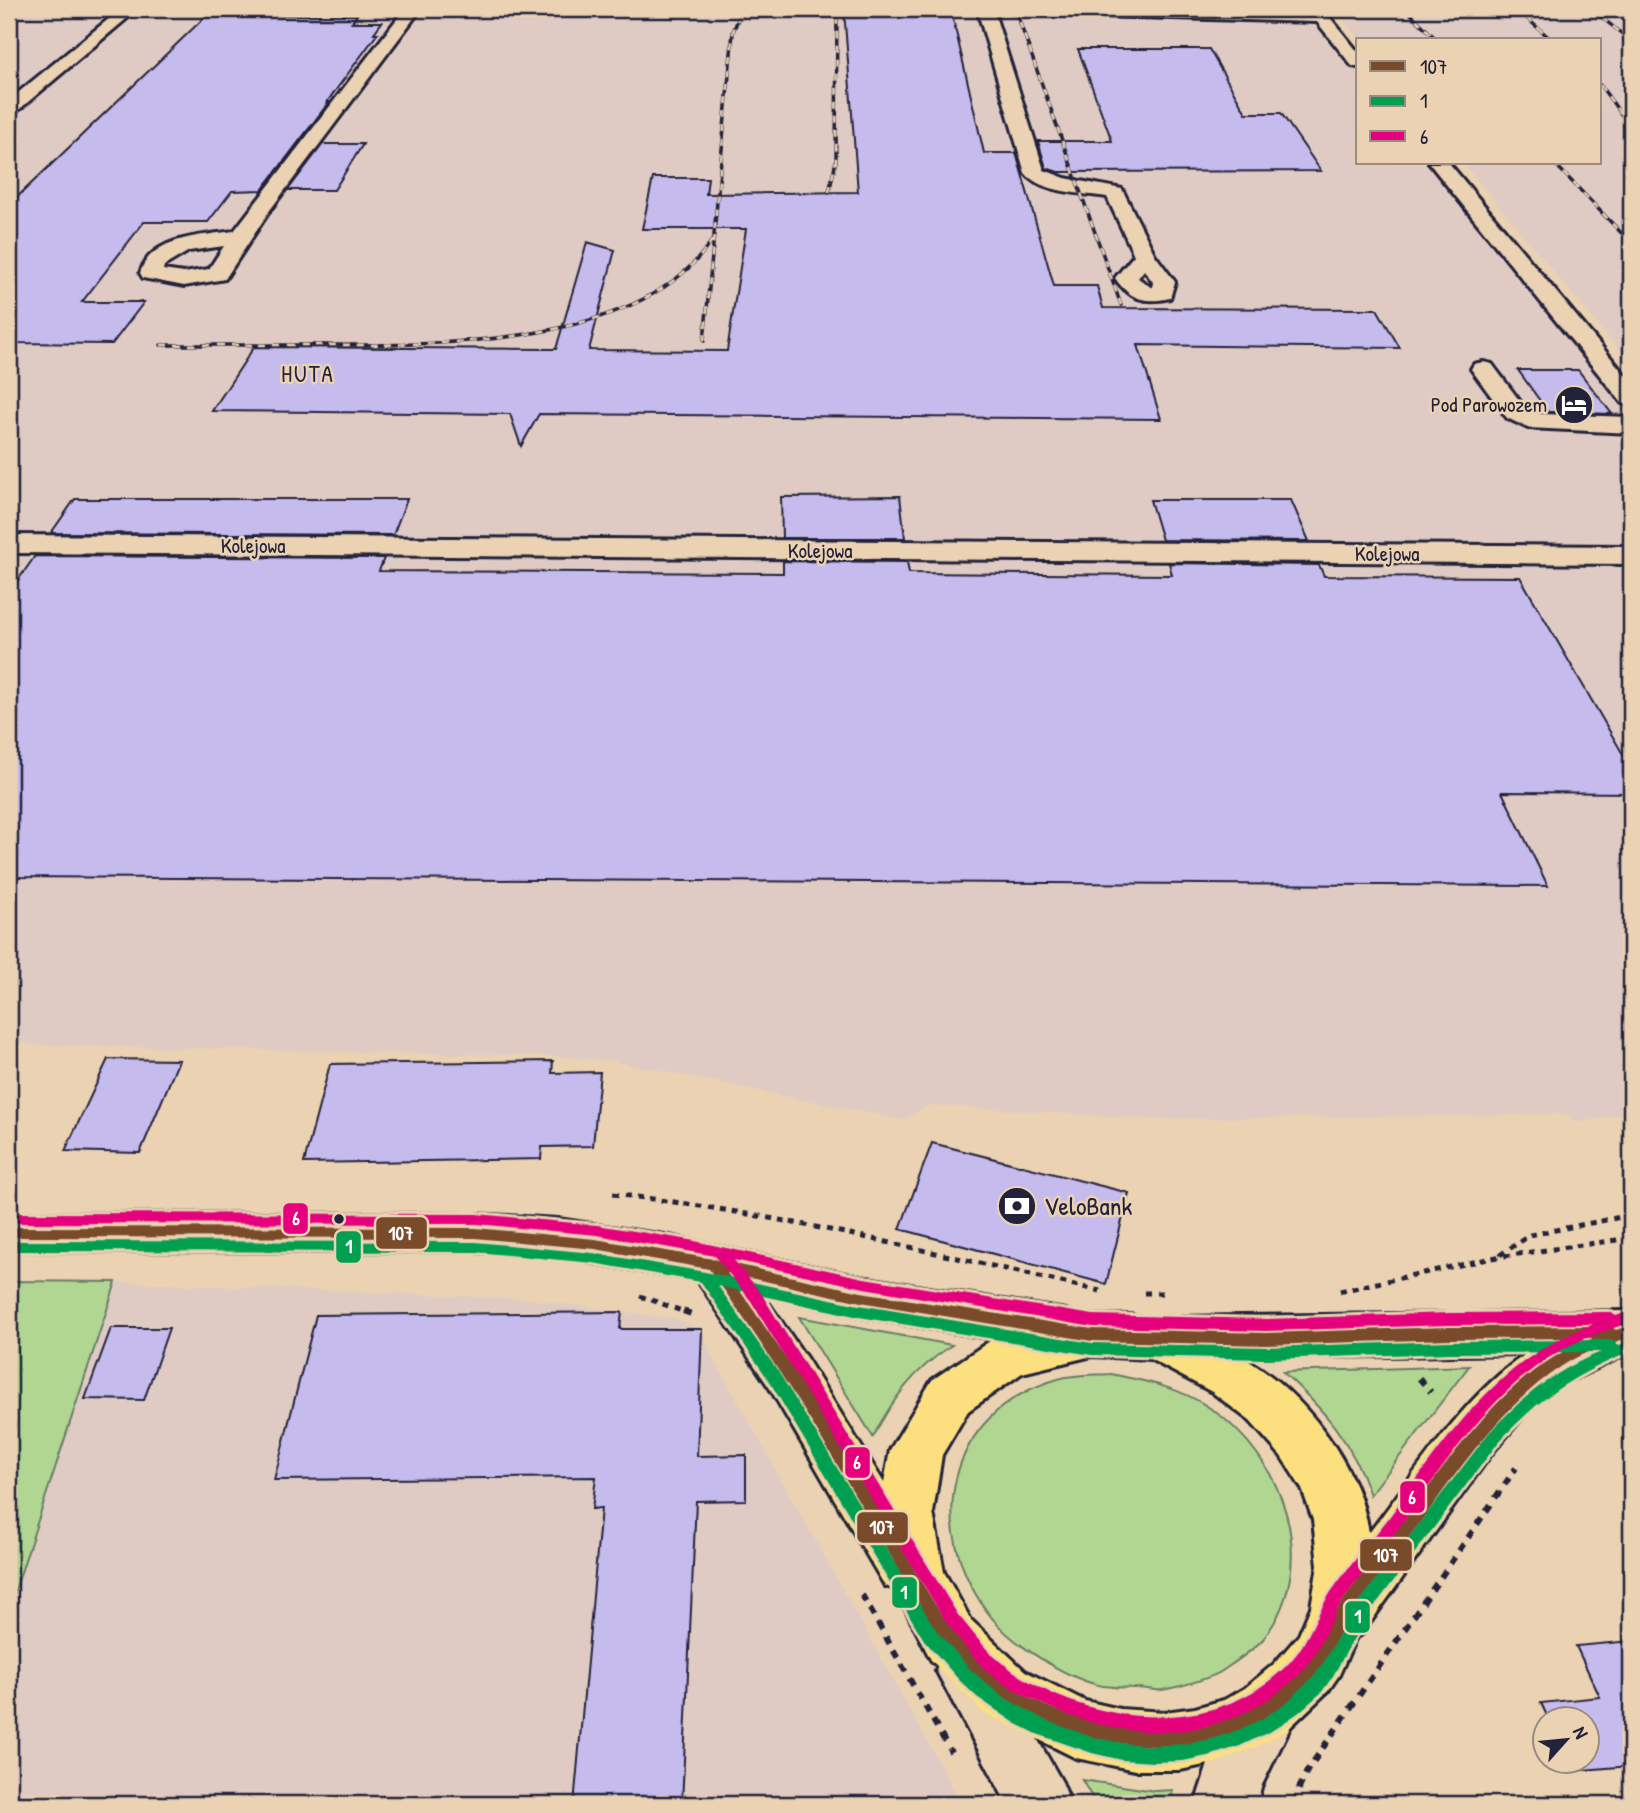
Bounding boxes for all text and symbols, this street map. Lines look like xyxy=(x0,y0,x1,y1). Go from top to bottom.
legend xyxy=(1356,38,1602,164)
text: 107 xyxy=(1420,52,1447,81)
text: 1 xyxy=(1420,86,1428,115)
text: 6 xyxy=(1420,122,1428,151)
district label: HUTA xyxy=(281,358,335,389)
hotel icon: Pod Parowozem xyxy=(1553,384,1595,426)
place label: Pod Parowozem xyxy=(1431,390,1547,419)
street label: Kolejowa xyxy=(221,531,285,560)
street label: Kolejowa xyxy=(788,536,852,565)
street label: Kolejowa xyxy=(1355,539,1419,568)
bank icon: VeloBank xyxy=(996,1185,1038,1227)
place label: VeloBank xyxy=(1044,1188,1132,1223)
line badge: 6 xyxy=(282,1202,309,1235)
text: 6 xyxy=(292,1205,300,1231)
unlabelled marker xyxy=(332,1212,346,1226)
line badge: 107 xyxy=(375,1216,428,1250)
text: 107 xyxy=(389,1220,413,1246)
line badge: 1 xyxy=(335,1230,362,1264)
text: 1 xyxy=(346,1233,353,1259)
line badge: 6 xyxy=(844,1446,871,1479)
text: 6 xyxy=(853,1449,861,1475)
line badge: 6 xyxy=(1399,1480,1426,1514)
text: 6 xyxy=(1408,1484,1416,1510)
line badge: 107 xyxy=(856,1511,909,1544)
text: 107 xyxy=(870,1514,894,1540)
line badge: 107 xyxy=(1359,1538,1413,1572)
text: 107 xyxy=(1374,1542,1398,1568)
line badge: 1 xyxy=(891,1576,918,1609)
text: 1 xyxy=(901,1579,908,1605)
line badge: 1 xyxy=(1344,1600,1371,1634)
text: 1 xyxy=(1355,1603,1362,1629)
north arrow xyxy=(1532,1704,1602,1774)
text: N xyxy=(1567,1722,1595,1743)

